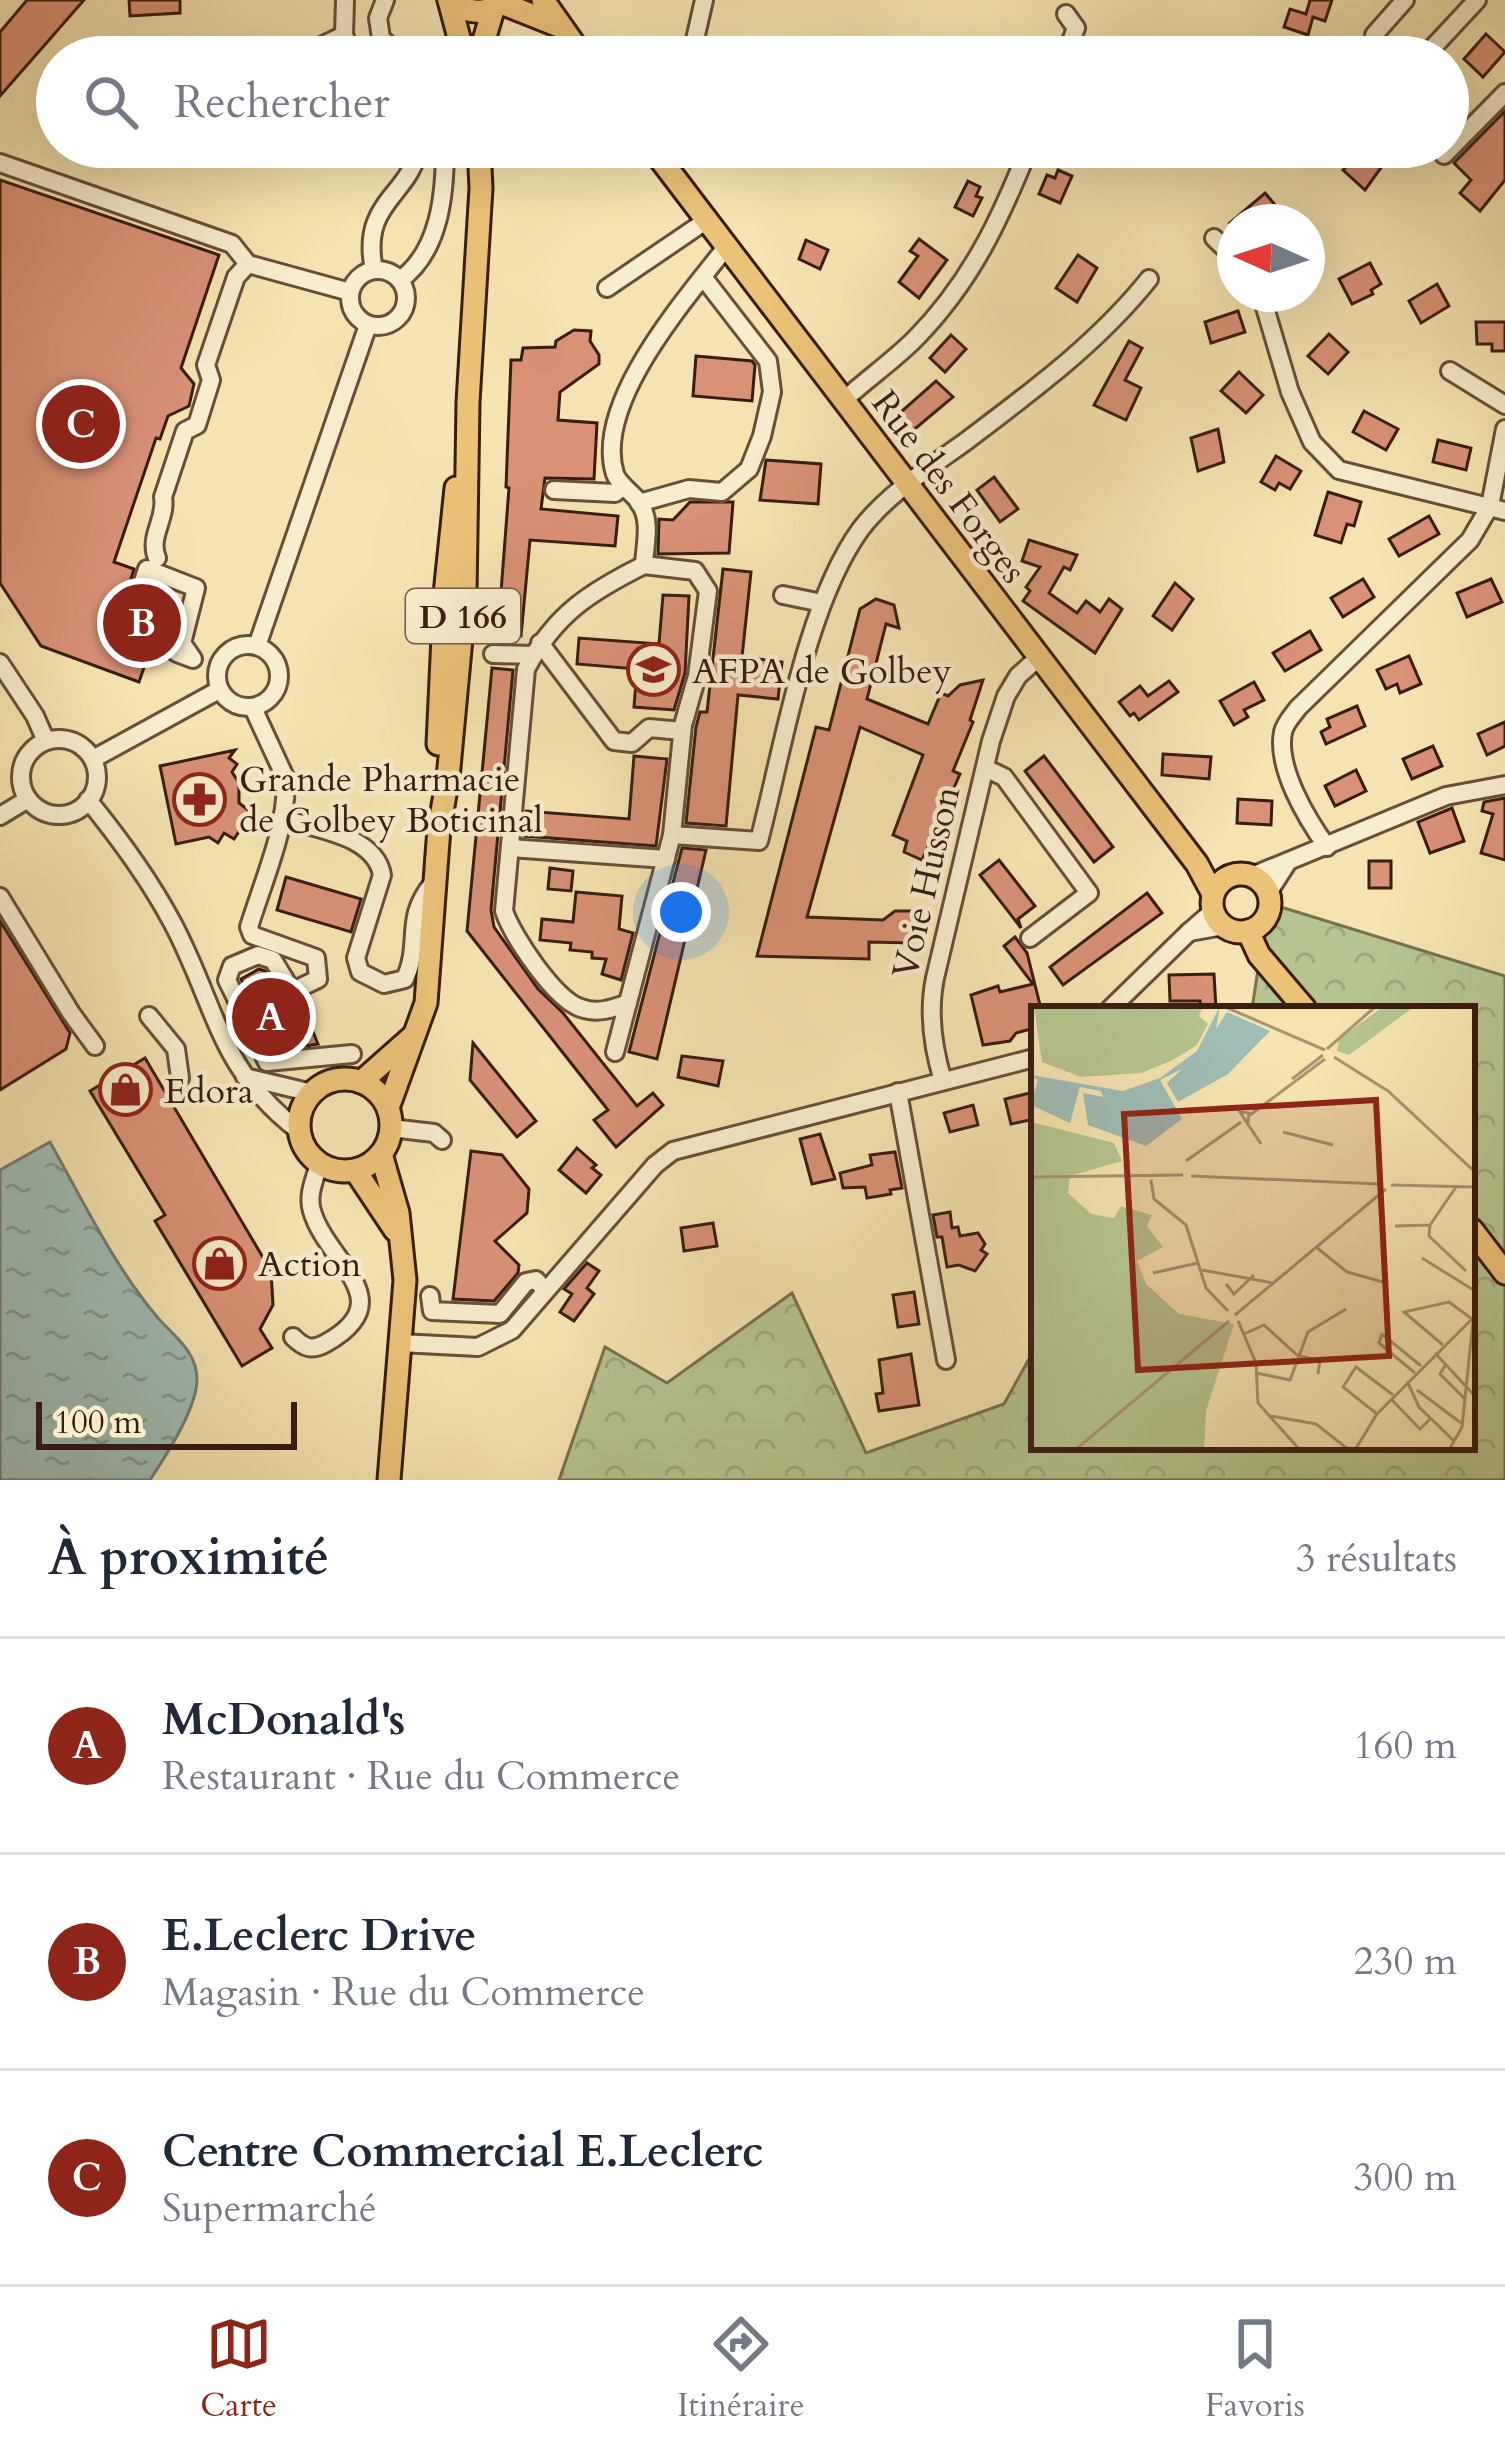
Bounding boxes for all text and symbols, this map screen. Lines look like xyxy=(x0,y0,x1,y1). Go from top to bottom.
search box xyxy=(36,36,1469,168)
icon: search xyxy=(78,69,144,135)
text: Rechercher xyxy=(174,72,390,133)
north arrow xyxy=(1217,204,1325,312)
pin: C xyxy=(42,379,120,469)
street label: Rue des Forges xyxy=(860,380,1037,593)
pin: B xyxy=(103,578,181,668)
road number: D 166 xyxy=(406,589,520,643)
school or university icon: AFPA de Golbey xyxy=(625,642,681,698)
place label: AFPA de Golbey xyxy=(692,647,952,696)
place label: Grande Pharmacie de Golbey Boticinal xyxy=(239,755,543,845)
pharmacy icon: Grande Pharmacie de Golbey Boticinal xyxy=(172,771,228,827)
street label: Voie Husson xyxy=(881,781,972,983)
your location xyxy=(651,882,711,942)
pin: A xyxy=(232,972,310,1062)
inset map xyxy=(1031,1006,1475,1450)
shop icon: Edora xyxy=(97,1062,153,1118)
place label: Edora xyxy=(164,1067,254,1116)
shop icon: Action xyxy=(191,1235,247,1291)
place label: Action xyxy=(258,1240,362,1289)
scale bar xyxy=(36,1396,297,1449)
text: 100 m xyxy=(54,1400,141,1445)
text: À proximité xyxy=(48,1523,329,1593)
text: 3 résultats xyxy=(1296,1532,1457,1585)
text: McDonald's xyxy=(162,1689,405,1750)
text: A xyxy=(72,1719,102,1772)
text: 160 m xyxy=(1354,1719,1457,1772)
text: Restaurant · Rue du Commerce xyxy=(162,1750,680,1803)
text: E.Leclerc Drive xyxy=(162,1905,476,1966)
text: B xyxy=(73,1935,101,1988)
text: 230 m xyxy=(1354,1935,1457,1988)
text: Magasin · Rue du Commerce xyxy=(162,1966,645,2019)
text: Centre Commercial E.Leclerc xyxy=(162,2121,764,2182)
text: C xyxy=(72,2151,102,2204)
text: 300 m xyxy=(1354,2151,1457,2204)
text: Supermarché xyxy=(162,2182,377,2235)
tab: Carte xyxy=(200,2311,277,2428)
tab: Itinéraire xyxy=(677,2311,805,2428)
tab: Favoris xyxy=(1205,2311,1305,2428)

